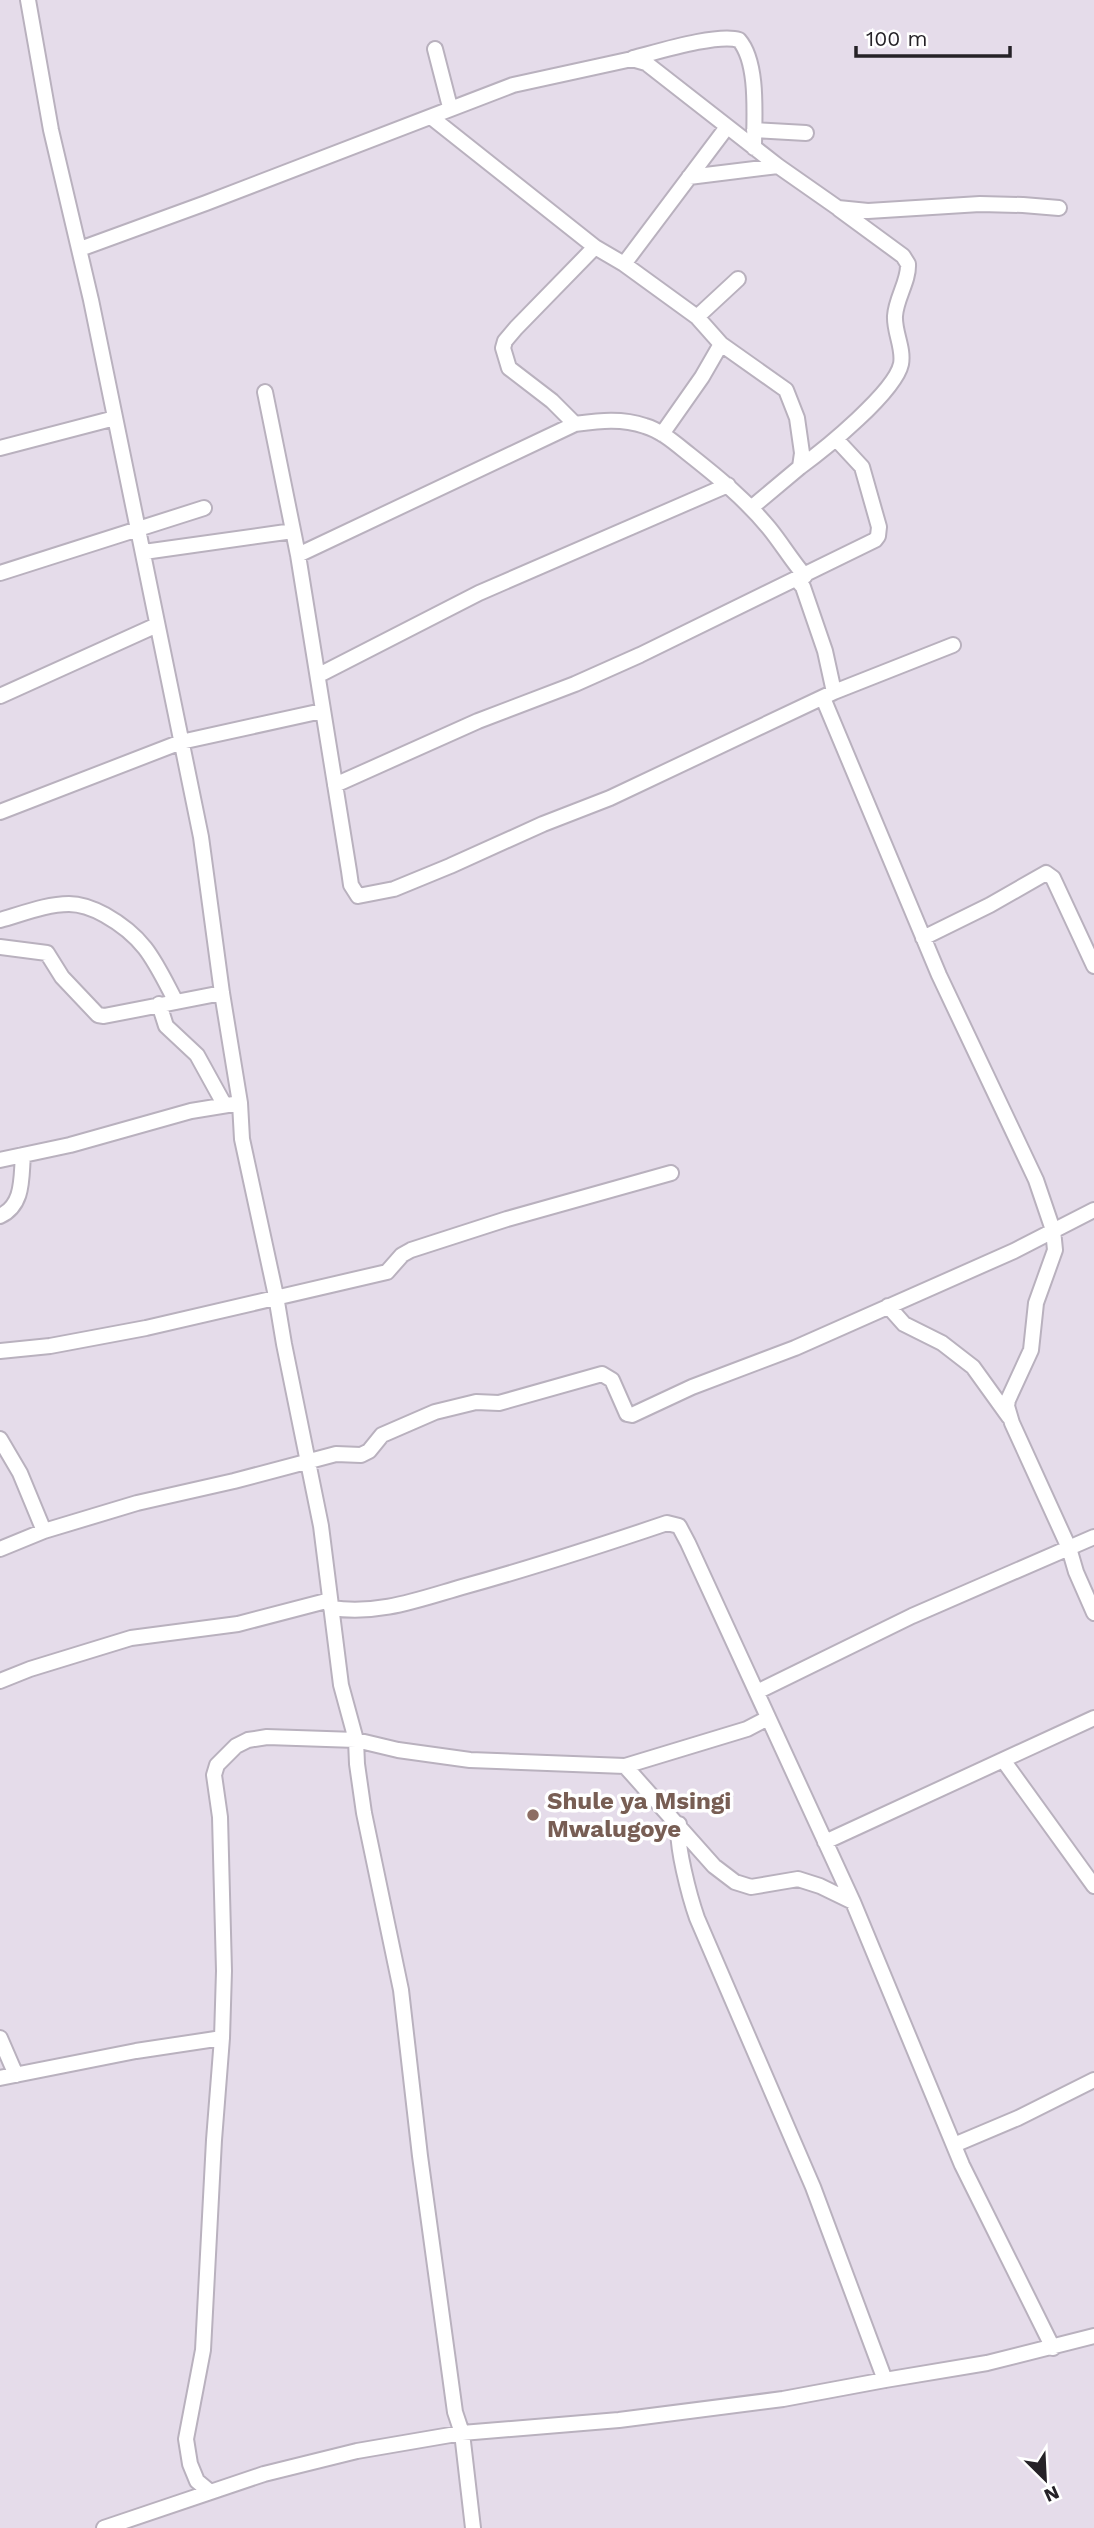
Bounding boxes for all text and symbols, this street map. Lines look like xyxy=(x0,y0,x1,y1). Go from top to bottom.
scale bar xyxy=(856,14,1010,58)
text: 100 m xyxy=(866,26,928,51)
place label: Shule ya Msingi Mwalugoye xyxy=(547,1787,731,1843)
marker: Shule ya Msingi Mwalugoye xyxy=(525,1807,541,1823)
north arrow xyxy=(1010,2444,1080,2514)
text: N xyxy=(1041,2481,1063,2507)

